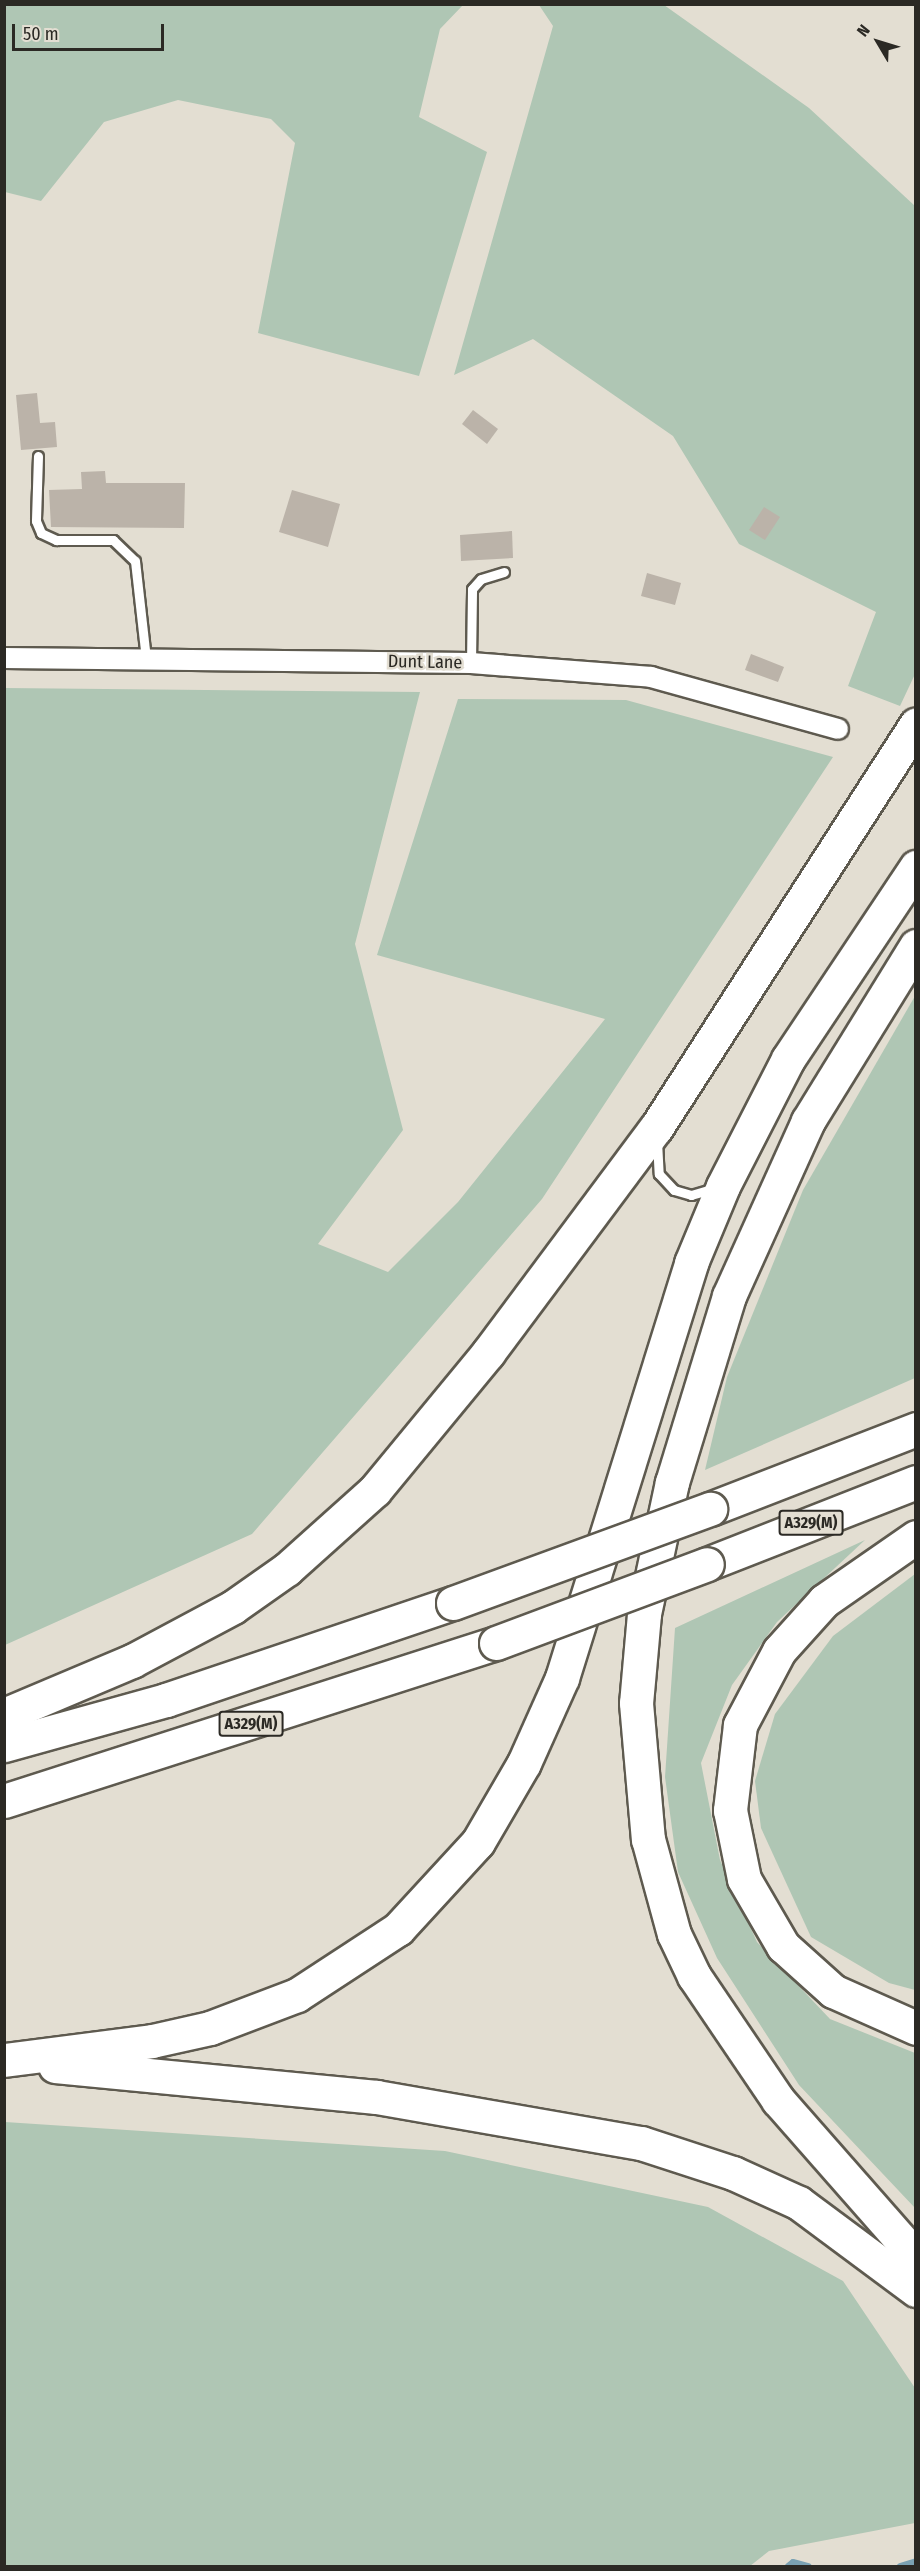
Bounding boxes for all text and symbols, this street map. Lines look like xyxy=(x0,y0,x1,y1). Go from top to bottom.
scale bar xyxy=(15,12,166,50)
north arrow xyxy=(848,12,908,72)
text: N xyxy=(853,21,874,40)
text: 50 m xyxy=(23,23,59,45)
street label: Dunt Lane xyxy=(388,651,462,673)
road number: A329(M) xyxy=(778,1510,844,1536)
road number: A329(M) xyxy=(218,1711,284,1737)

